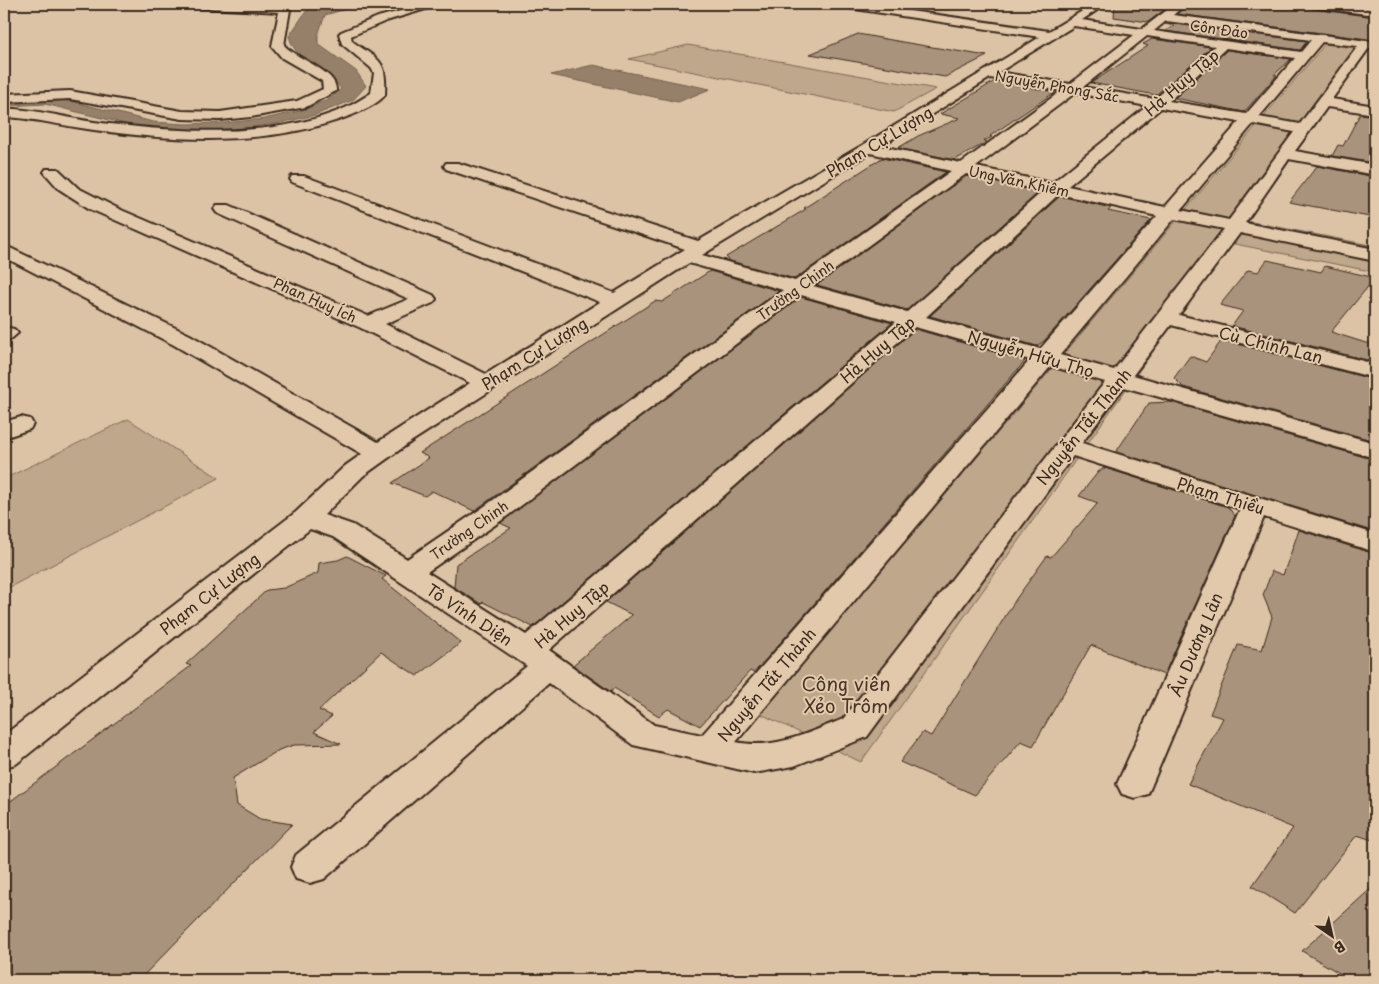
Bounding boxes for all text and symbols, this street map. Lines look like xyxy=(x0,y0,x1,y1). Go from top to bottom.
street label: Côn Đảo xyxy=(1189,15,1250,44)
street label: Hà Huy Tập xyxy=(1138,43,1224,121)
street label: Nguyễn Phong Sắc xyxy=(993,65,1121,107)
street label: Phạm Cự Lượng xyxy=(821,100,937,182)
street label: Ung Văn Khiêm xyxy=(967,160,1071,202)
street label: Trường Chinh xyxy=(752,255,838,325)
street label: Phan Huy Ích xyxy=(270,272,360,328)
street label: Hà Huy Tập xyxy=(834,310,920,388)
street label: Phạm Cự Lượng xyxy=(476,311,592,395)
street label: Cù Chính Lan xyxy=(1217,320,1325,368)
street label: Nguyễn Hữu Thọ xyxy=(965,324,1097,382)
street label: Nguyễn Tất Thành xyxy=(1030,363,1136,489)
street label: Phạm Thiều xyxy=(1174,470,1268,520)
street label: Trường Chinh xyxy=(426,495,512,565)
street label: Phạm Cự Lượng xyxy=(154,546,264,640)
street label: Hà Huy Tập xyxy=(528,575,614,653)
street label: Tô Vĩnh Diện xyxy=(422,577,518,651)
street label: Âu Dương Lân xyxy=(1162,588,1228,700)
street label: Nguyễn Tất Thành xyxy=(711,622,821,746)
park label: Công viên Xẻo Trôm xyxy=(801,669,891,719)
north arrow xyxy=(1306,912,1356,962)
text: B xyxy=(1330,936,1349,959)

